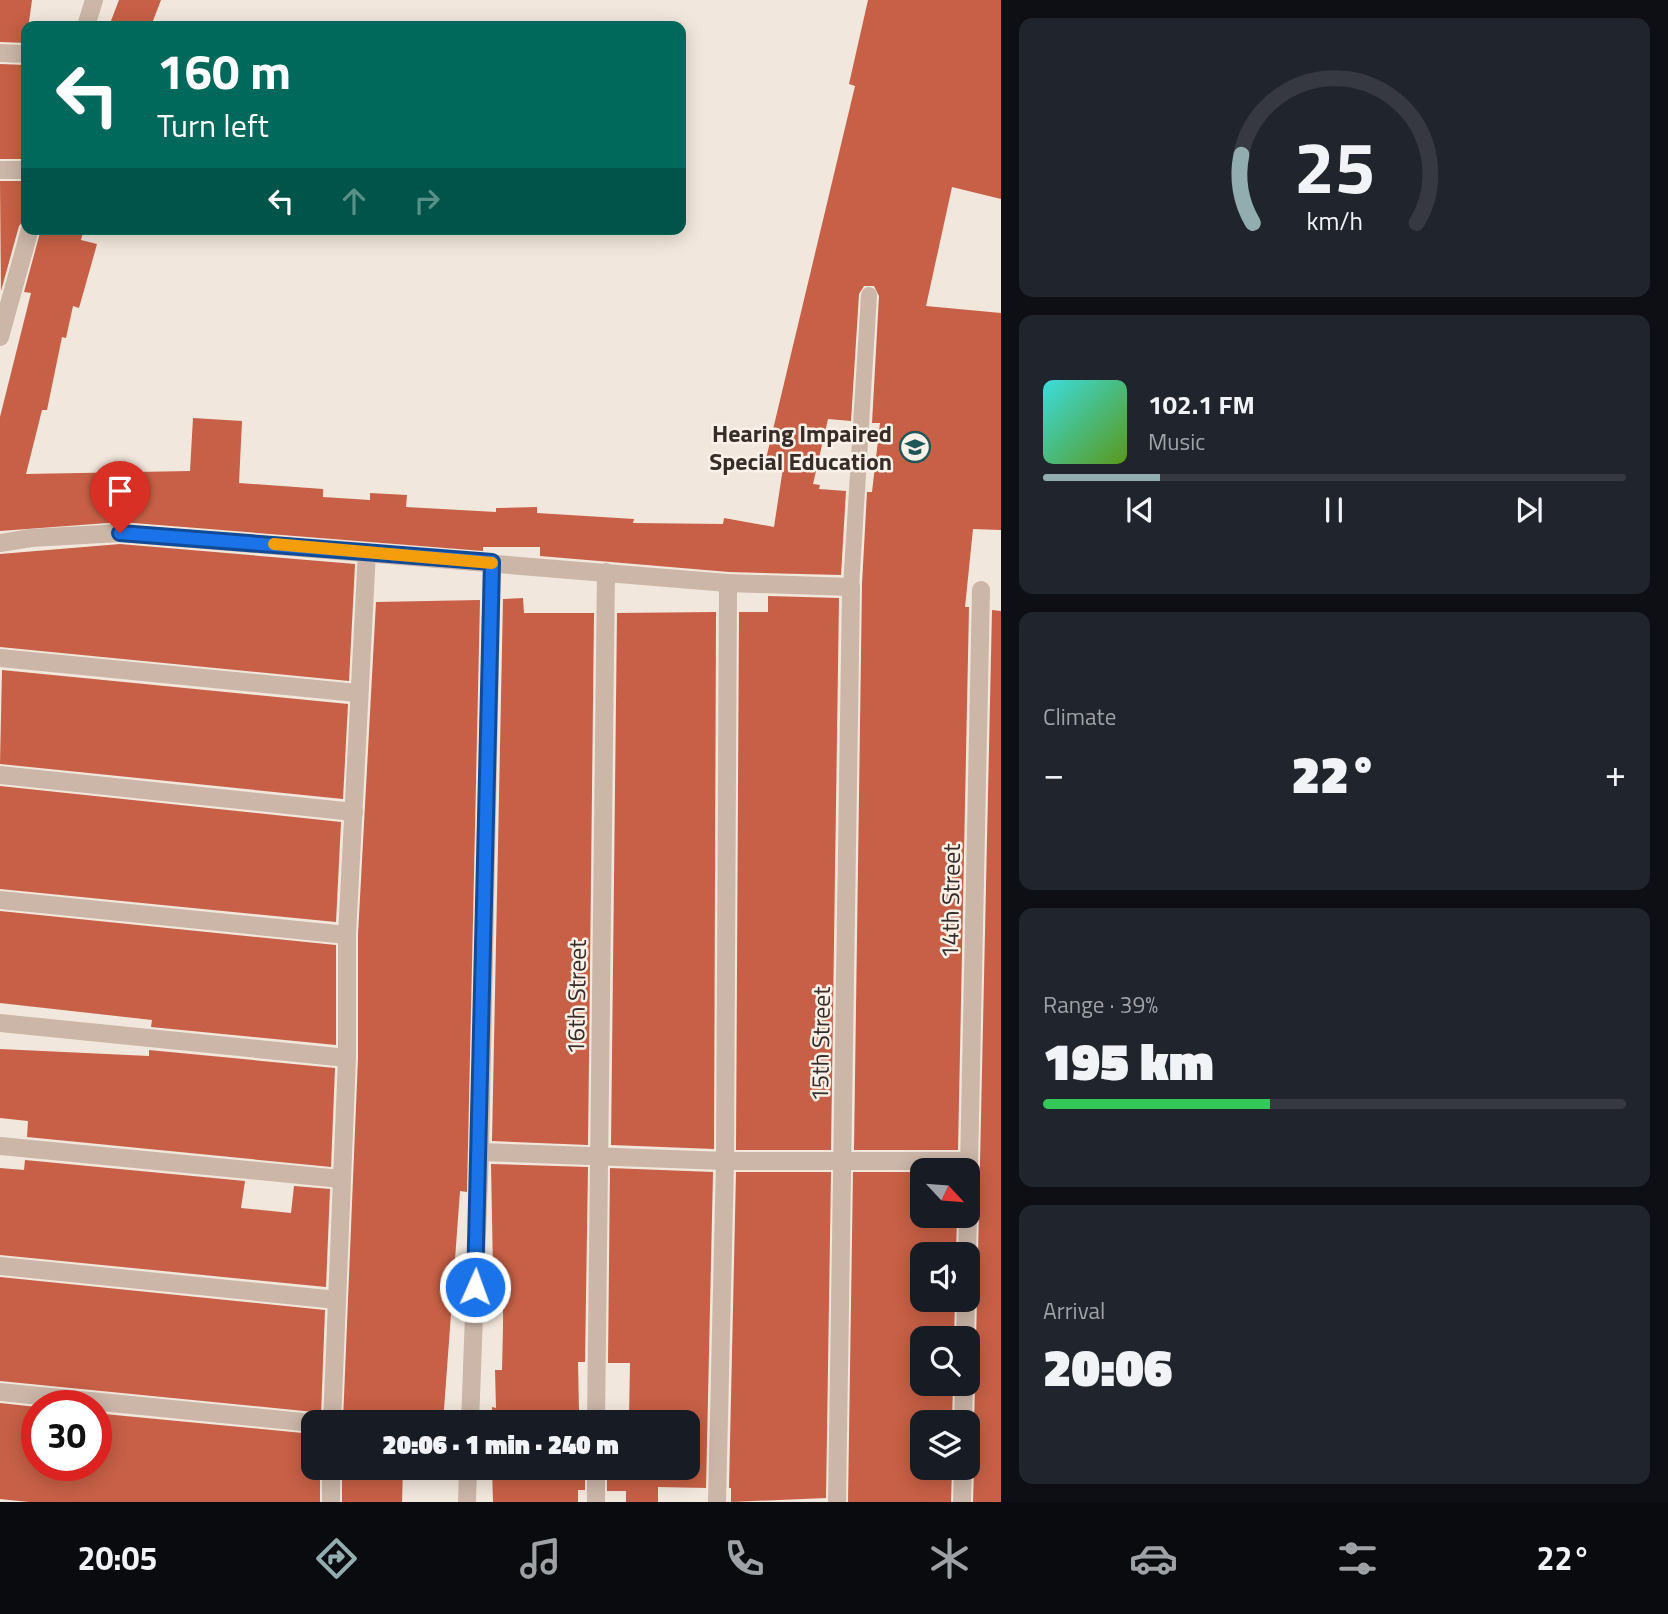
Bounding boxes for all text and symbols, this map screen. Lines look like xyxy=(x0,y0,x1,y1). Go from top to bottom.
text: 160 m xyxy=(157,33,291,108)
icon: left xyxy=(42,49,133,140)
text: Turn left xyxy=(157,101,269,149)
text: 25 xyxy=(1294,112,1375,222)
icon: left xyxy=(262,182,300,220)
icon: ahead xyxy=(335,182,373,220)
icon: right xyxy=(408,182,446,220)
text: km/h xyxy=(1306,202,1363,240)
text: 102.1 FM xyxy=(1148,385,1255,424)
place label: Hearing Impaired Special Education xyxy=(709,415,892,479)
text: Music xyxy=(1148,424,1205,459)
school or university icon: Hearing Impaired Special Education xyxy=(898,430,932,464)
pin xyxy=(90,461,150,533)
icon: arrive xyxy=(101,472,139,510)
icon: previous xyxy=(1121,491,1159,529)
icon: pause xyxy=(1315,491,1353,529)
icon: next xyxy=(1510,491,1548,529)
text: Climate xyxy=(1043,699,1116,734)
text: 22° xyxy=(1292,734,1377,813)
text: − xyxy=(1043,744,1064,802)
text: + xyxy=(1605,744,1626,802)
street label: 14th Street xyxy=(931,842,969,959)
street label: 16th Street xyxy=(557,938,595,1055)
street label: 15th Street xyxy=(801,985,839,1102)
text: Range · 39% xyxy=(1043,987,1158,1022)
text: 195 km xyxy=(1043,1021,1214,1100)
north arrow xyxy=(910,1158,980,1228)
map controls xyxy=(910,1158,980,1480)
button: sound xyxy=(910,1242,980,1312)
position arrow xyxy=(438,1250,512,1324)
text: Arrival xyxy=(1043,1293,1105,1328)
button: search xyxy=(910,1326,980,1396)
text: 20:06 xyxy=(1043,1327,1172,1406)
speed limit sign: 30 xyxy=(21,1390,112,1481)
button: layers xyxy=(910,1410,980,1480)
text: 20:06 · 1 min · 240 m xyxy=(382,1425,619,1464)
text: 20:05 xyxy=(78,1534,157,1582)
icon: directions xyxy=(312,1534,361,1583)
icon: music xyxy=(516,1534,565,1583)
icon: phone xyxy=(720,1534,769,1583)
icon: climate xyxy=(925,1534,974,1583)
icon: car xyxy=(1129,1534,1178,1583)
icon: filters xyxy=(1333,1534,1382,1583)
text: 22° xyxy=(1537,1534,1590,1582)

